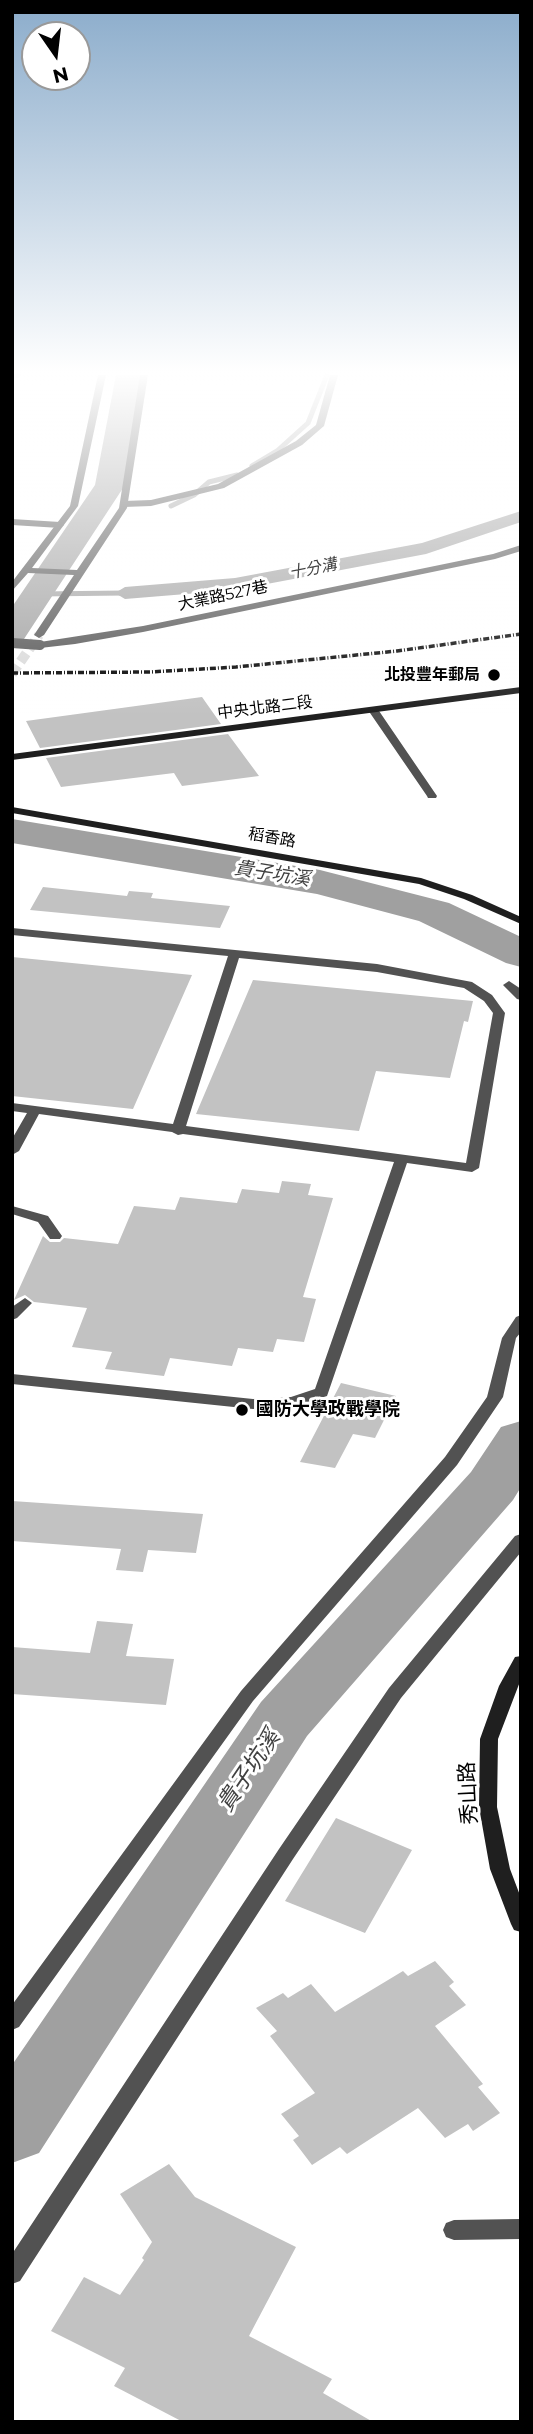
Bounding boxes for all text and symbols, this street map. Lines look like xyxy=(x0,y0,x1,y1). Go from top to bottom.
north arrow xyxy=(21,21,91,91)
text: N xyxy=(50,62,71,88)
water label: 十分溝 xyxy=(288,555,338,583)
street label: 大業路527巷 xyxy=(176,577,270,615)
place label: 北投豐年郵局 xyxy=(384,665,480,685)
marker: 北投豐年郵局 xyxy=(486,667,502,683)
street label: 中央北路二段 xyxy=(216,693,314,723)
street label: 稻香路 xyxy=(247,824,297,852)
water label: 貴子坑溪 xyxy=(233,857,311,891)
place label: 國防大學政戰學院 xyxy=(256,1399,400,1421)
marker: 國防大學政戰學院 xyxy=(234,1402,250,1418)
water label: 貴子坑溪 xyxy=(212,1725,286,1817)
street label: 秀山路 xyxy=(455,1761,483,1825)

